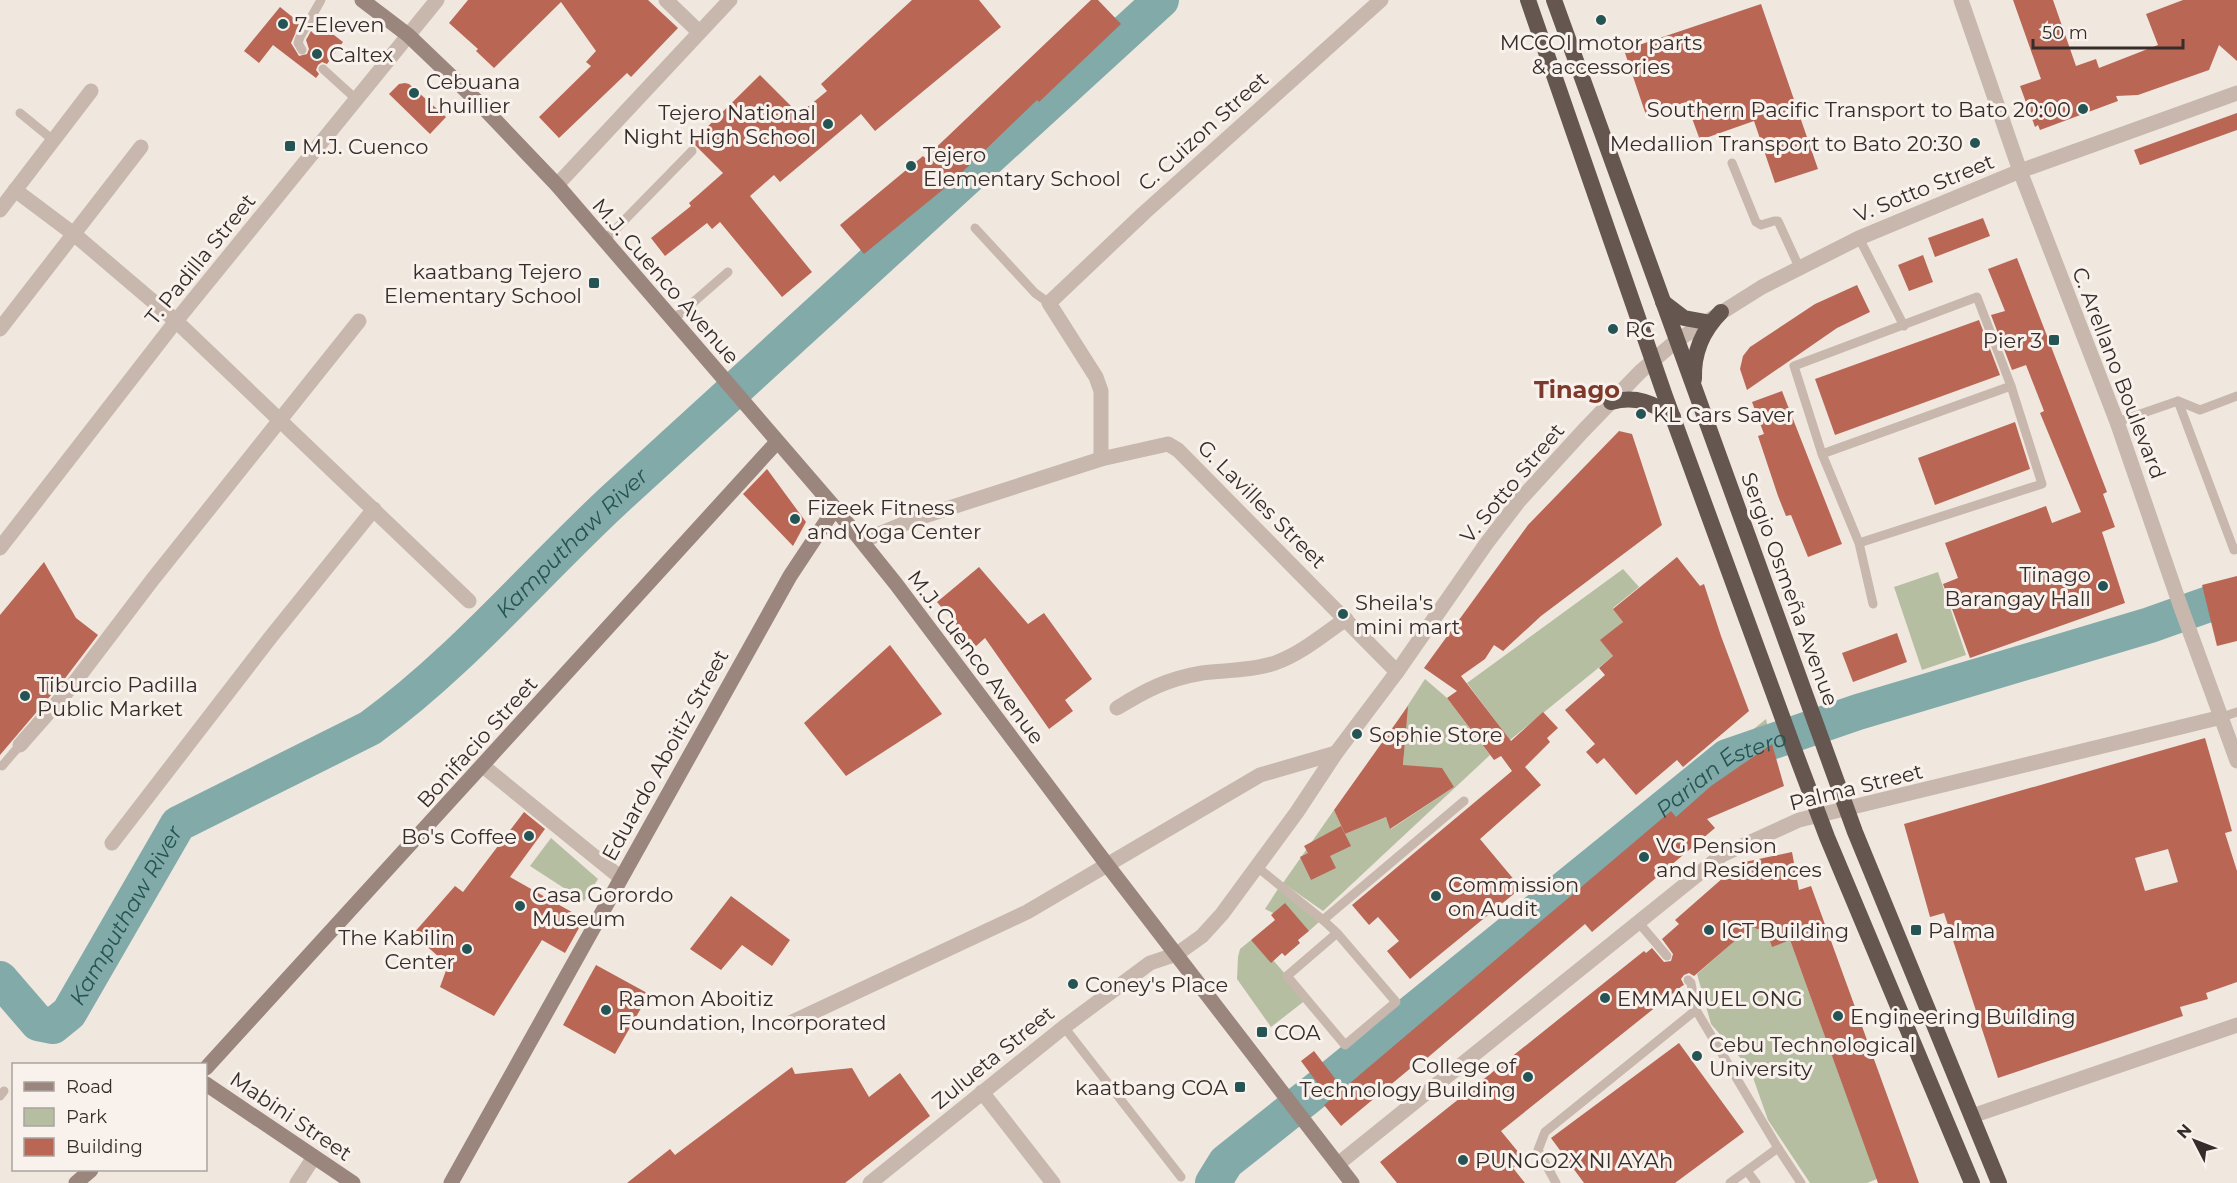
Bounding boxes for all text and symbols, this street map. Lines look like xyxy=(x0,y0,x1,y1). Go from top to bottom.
place label: 7-Eleven xyxy=(295,12,384,37)
scale bar xyxy=(2033,12,2183,50)
marker: MCCOI motor parts & accessories xyxy=(1594,13,1608,27)
marker: 7-Eleven xyxy=(276,17,290,31)
text: 50 m xyxy=(2042,22,2088,44)
place label: MCCOI motor parts & accessories xyxy=(1500,30,1702,79)
place label: Caltex xyxy=(329,42,393,67)
marker: Caltex xyxy=(310,47,324,61)
street label: C. Cuizon Street xyxy=(1133,66,1273,196)
place label: Cebuana Lhuillier xyxy=(426,69,520,118)
marker: Cebuana Lhuillier xyxy=(407,86,421,100)
place label: Southern Pacific Transport to Bato 20:00 xyxy=(1647,97,2071,122)
place label: Tejero National Night High School xyxy=(623,100,816,149)
marker: Southern Pacific Transport to Bato 20:00 xyxy=(2076,102,2090,116)
marker: Tejero National Night High School xyxy=(821,117,835,131)
place label: Medallion Transport to Bato 20:30 xyxy=(1610,131,1963,156)
place label: M.J. Cuenco xyxy=(302,134,428,159)
marker: Medallion Transport to Bato 20:30 xyxy=(1968,136,1982,150)
marker: M.J. Cuenco xyxy=(283,139,297,153)
place label: Tejero Elementary School xyxy=(923,142,1121,191)
street label: V. Sotto Street xyxy=(1850,149,1998,227)
marker: Tejero Elementary School xyxy=(904,159,918,173)
street label: T. Padilla Street xyxy=(140,189,260,329)
street label: M.J. Cuenco Avenue xyxy=(587,193,745,369)
place label: kaatbang Tejero Elementary School xyxy=(384,259,582,308)
street label: C. Arellano Boulevard xyxy=(2067,264,2171,482)
marker: kaatbang Tejero Elementary School xyxy=(587,276,601,290)
place label: RC xyxy=(1625,317,1655,342)
marker: RC xyxy=(1606,322,1620,336)
place label: Pier 3 xyxy=(1983,328,2042,353)
marker: Pier 3 xyxy=(2047,333,2061,347)
district label: Tinago xyxy=(1534,375,1620,404)
place label: KL Cars Saver xyxy=(1653,402,1794,427)
marker: KL Cars Saver xyxy=(1634,407,1648,421)
street label: V. Sotto Street xyxy=(1455,418,1569,548)
street label: G. Lavilles Street xyxy=(1193,435,1331,573)
water label: Kamputhaw River xyxy=(490,461,654,623)
street label: Sergio Osmeña Avenue xyxy=(1736,469,1844,709)
place label: Fizeek Fitness and Yoga Center xyxy=(807,495,981,544)
marker: Fizeek Fitness and Yoga Center xyxy=(788,512,802,526)
place label: Tinago Barangay Hall xyxy=(1945,562,2091,611)
street label: M.J. Cuenco Avenue xyxy=(903,565,1049,749)
marker: Tinago Barangay Hall xyxy=(2096,579,2110,593)
place label: Sheila's mini mart xyxy=(1355,590,1460,639)
marker: Sheila's mini mart xyxy=(1336,607,1350,621)
street label: Eduardo Aboitiz Street xyxy=(596,645,734,865)
street label: Bonifacio Street xyxy=(412,671,542,813)
place label: Tiburcio Padilla Public Market xyxy=(37,672,198,721)
marker: Tiburcio Padilla Public Market xyxy=(18,689,32,703)
place label: Sophie Store xyxy=(1369,722,1502,747)
water label: Parian Estero xyxy=(1650,724,1790,823)
marker: Sophie Store xyxy=(1350,727,1364,741)
street label: Palma Street xyxy=(1787,758,1925,816)
water label: Kamputhaw River xyxy=(63,820,188,1010)
place label: Bo's Coffee xyxy=(401,824,517,849)
marker: Bo's Coffee xyxy=(522,829,536,843)
place label: VG Pension and Residences xyxy=(1656,833,1822,882)
marker: VG Pension and Residences xyxy=(1637,850,1651,864)
place label: Commission on Audit xyxy=(1448,872,1579,921)
place label: Casa Gorordo Museum xyxy=(532,882,674,931)
marker: Commission on Audit xyxy=(1429,889,1443,903)
marker: Casa Gorordo Museum xyxy=(513,899,527,913)
place label: ICT Building xyxy=(1721,918,1849,943)
place label: Palma xyxy=(1928,918,1995,943)
marker: ICT Building xyxy=(1702,923,1716,937)
marker: Palma xyxy=(1909,923,1923,937)
place label: The Kabilin Center xyxy=(338,925,455,974)
marker: The Kabilin Center xyxy=(460,942,474,956)
place label: Coney's Place xyxy=(1085,972,1228,997)
marker: Coney's Place xyxy=(1066,977,1080,991)
place label: Ramon Aboitiz Foundation, Incorporated xyxy=(618,986,887,1035)
place label: EMMANUEL ONG xyxy=(1617,986,1803,1011)
marker: EMMANUEL ONG xyxy=(1598,991,1612,1005)
street label: Zulueta Street xyxy=(927,1000,1059,1114)
marker: Ramon Aboitiz Foundation, Incorporated xyxy=(599,1003,613,1017)
place label: Engineering Building xyxy=(1850,1004,2076,1029)
marker: Engineering Building xyxy=(1831,1009,1845,1023)
place label: COA xyxy=(1274,1020,1322,1045)
marker: COA xyxy=(1255,1025,1269,1039)
place label: Cebu Technological University xyxy=(1709,1032,1915,1081)
marker: Cebu Technological University xyxy=(1690,1049,1704,1063)
place label: College of Technology Building xyxy=(1299,1053,1517,1102)
legend xyxy=(12,1063,207,1171)
street label: Mabini Street xyxy=(225,1066,357,1166)
marker: College of Technology Building xyxy=(1521,1070,1535,1084)
place label: kaatbang COA xyxy=(1075,1075,1229,1100)
text: Road xyxy=(66,1076,113,1098)
marker: kaatbang COA xyxy=(1233,1080,1247,1094)
text: Park xyxy=(66,1106,107,1128)
north arrow xyxy=(2165,1111,2225,1171)
text: N xyxy=(2173,1120,2196,1142)
text: Building xyxy=(66,1136,143,1158)
place label: PUNGO2X NI AYAh xyxy=(1475,1148,1673,1173)
marker: PUNGO2X NI AYAh xyxy=(1456,1153,1470,1167)

